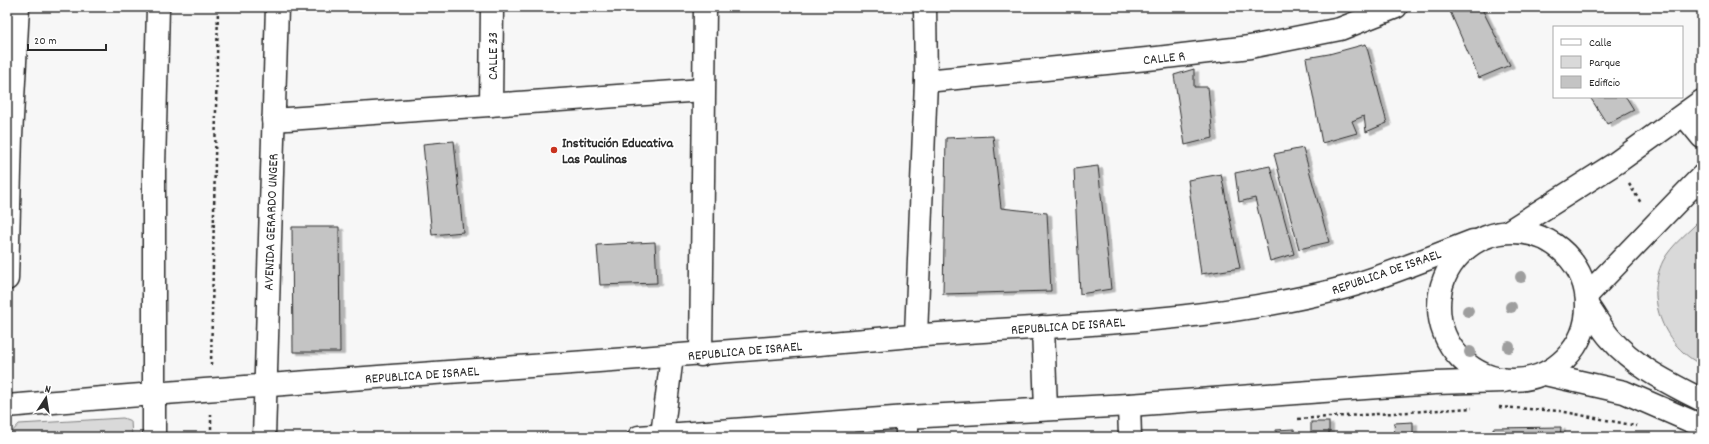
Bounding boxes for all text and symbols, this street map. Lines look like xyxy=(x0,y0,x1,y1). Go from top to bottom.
scale bar xyxy=(28,26,106,52)
legend xyxy=(1553,26,1683,98)
street label: CALLE 33 xyxy=(484,32,504,80)
text: 20 m xyxy=(34,33,57,50)
text: Calle xyxy=(1589,35,1612,52)
street label: CALLE R xyxy=(1142,47,1187,71)
text: Parque xyxy=(1589,55,1620,72)
text: Edificio xyxy=(1589,75,1620,92)
place label: Institución Educativa Las Paulinas xyxy=(562,134,674,170)
marker: Institución Educativa Las Paulinas xyxy=(549,145,559,155)
street label: AVENIDA GERARDO UNGER xyxy=(260,153,284,291)
street label: REPUBLICA DE ISRAEL xyxy=(1329,245,1444,301)
street label: REPUBLICA DE ISRAEL xyxy=(1010,313,1126,341)
street label: REPUBLICA DE ISRAEL xyxy=(687,337,803,367)
street label: REPUBLICA DE ISRAEL xyxy=(364,362,480,390)
north arrow xyxy=(26,378,66,418)
text: N xyxy=(43,382,53,399)

